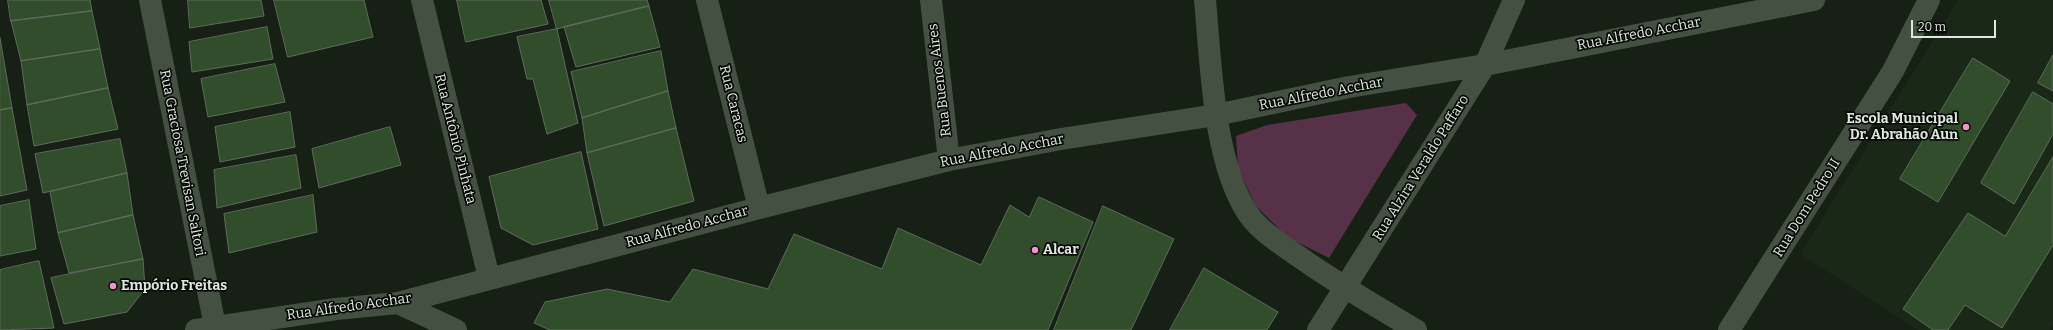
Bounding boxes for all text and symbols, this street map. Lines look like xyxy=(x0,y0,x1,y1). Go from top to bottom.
scale bar xyxy=(1913,12,1998,38)
street label: Rua Alfredo Acchar xyxy=(1576,14,1702,54)
text: 20 m xyxy=(1918,20,1946,34)
street label: Rua Buenos Aires xyxy=(925,23,955,137)
street label: Rua Caracas xyxy=(715,64,751,144)
street label: Rua Graciosa Trevisan Saltori xyxy=(156,68,208,258)
street label: Rua Antônio Pinhata xyxy=(431,72,479,206)
street label: Rua Alfredo Acchar xyxy=(1258,74,1384,114)
street label: Rua Alzira Veraldo Paffaro xyxy=(1369,92,1473,244)
place label: Escola Municipal Dr. Abrahão Aun xyxy=(1846,111,1958,144)
marker: Escola Municipal Dr. Abrahão Aun xyxy=(1961,122,1971,132)
street label: Rua Alfredo Acchar xyxy=(939,131,1065,171)
street label: Rua Dom Pedro II xyxy=(1770,156,1844,260)
street label: Rua Alfredo Acchar xyxy=(624,203,750,251)
place label: Alcar xyxy=(1043,242,1079,258)
marker: Alcar xyxy=(1030,245,1040,255)
place label: Empório Freitas xyxy=(121,278,227,294)
marker: Empório Freitas xyxy=(108,281,118,291)
street label: Rua Alfredo Acchar xyxy=(286,290,412,324)

